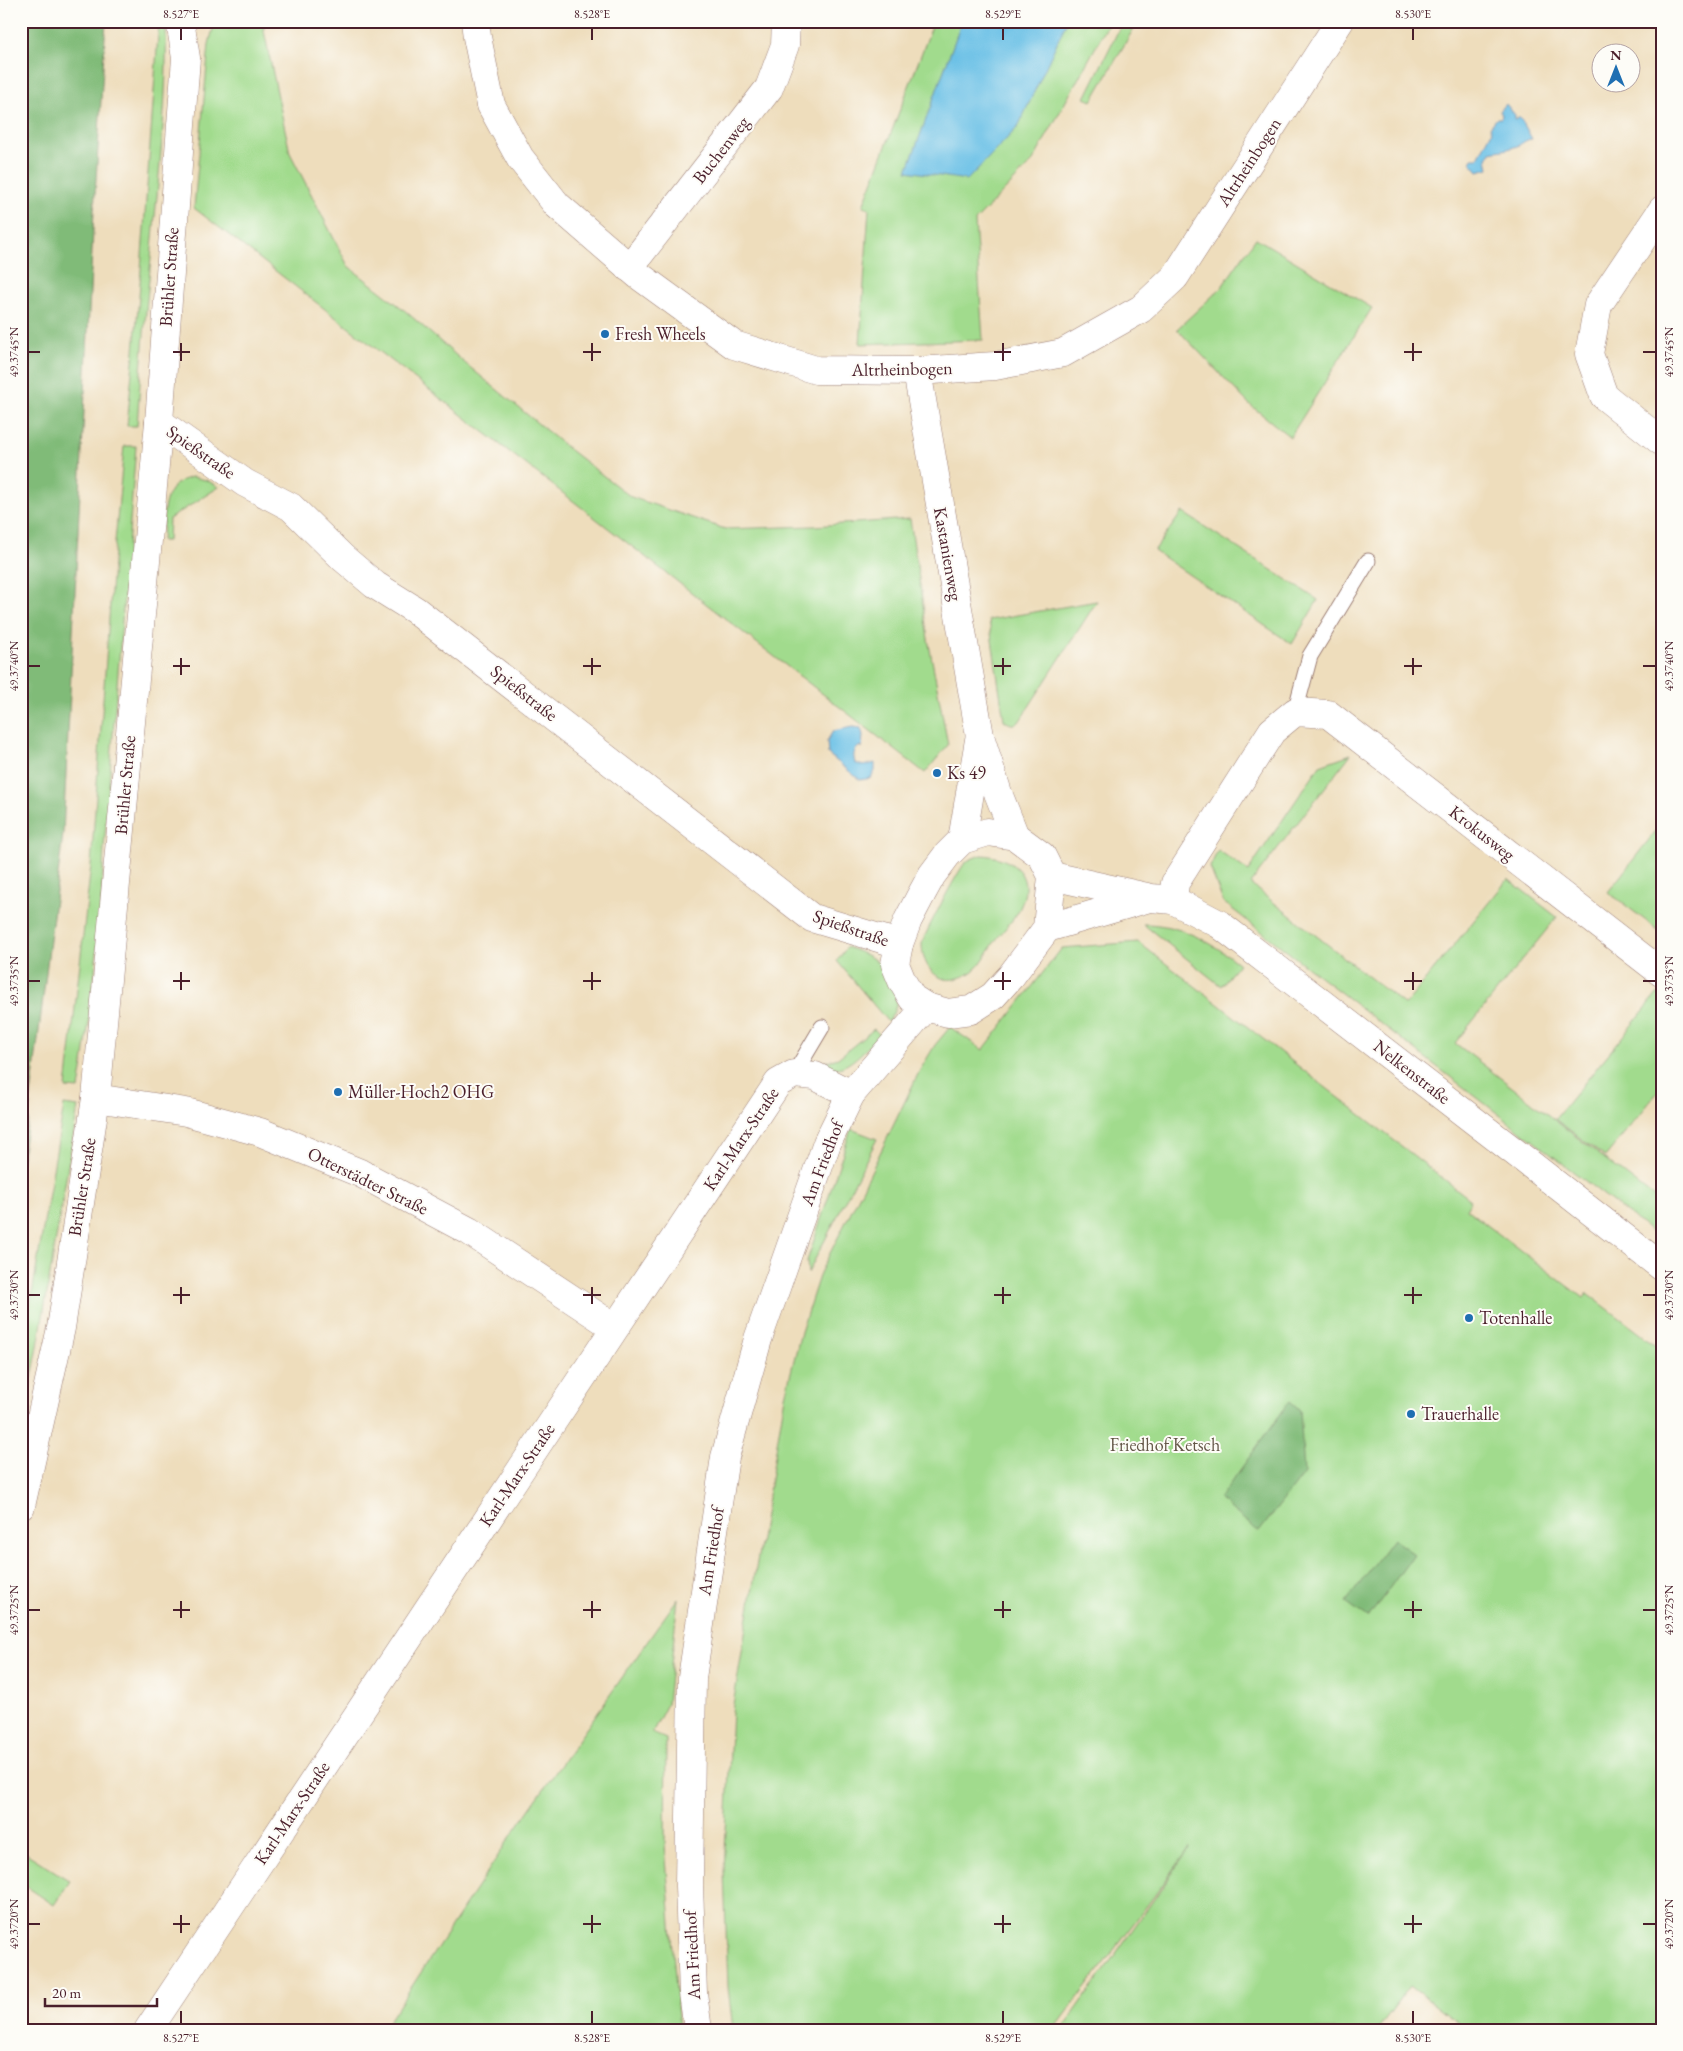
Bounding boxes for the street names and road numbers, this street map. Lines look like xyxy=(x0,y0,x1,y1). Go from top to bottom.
street label: Buchenweg xyxy=(687,111,754,188)
street label: Altrheinbogen xyxy=(1211,113,1286,211)
street label: Brühler Straße xyxy=(154,226,183,327)
street label: Altrheinbogen xyxy=(850,356,953,381)
street label: Spießstraße xyxy=(162,420,240,484)
street label: Kastanienweg xyxy=(929,505,968,603)
street label: Spießstraße xyxy=(486,659,563,726)
street label: Brühler Straße xyxy=(109,734,140,836)
street label: Krokusweg xyxy=(1445,800,1520,866)
street label: Spießstraße xyxy=(810,904,892,951)
street label: Nelkenstraße xyxy=(1369,1034,1455,1109)
street label: Karl-Marx-Straße xyxy=(698,1083,784,1195)
street label: Am Friedhof xyxy=(794,1115,849,1210)
street label: Brühler Straße xyxy=(62,1136,101,1238)
street label: Otterstädter Straße xyxy=(304,1141,432,1220)
street label: Karl-Marx-Straße xyxy=(474,1419,560,1531)
street label: Am Friedhof xyxy=(692,1503,729,1598)
street label: Karl-Marx-Straße xyxy=(249,1757,335,1869)
street label: Am Friedhof xyxy=(678,1907,705,2001)

